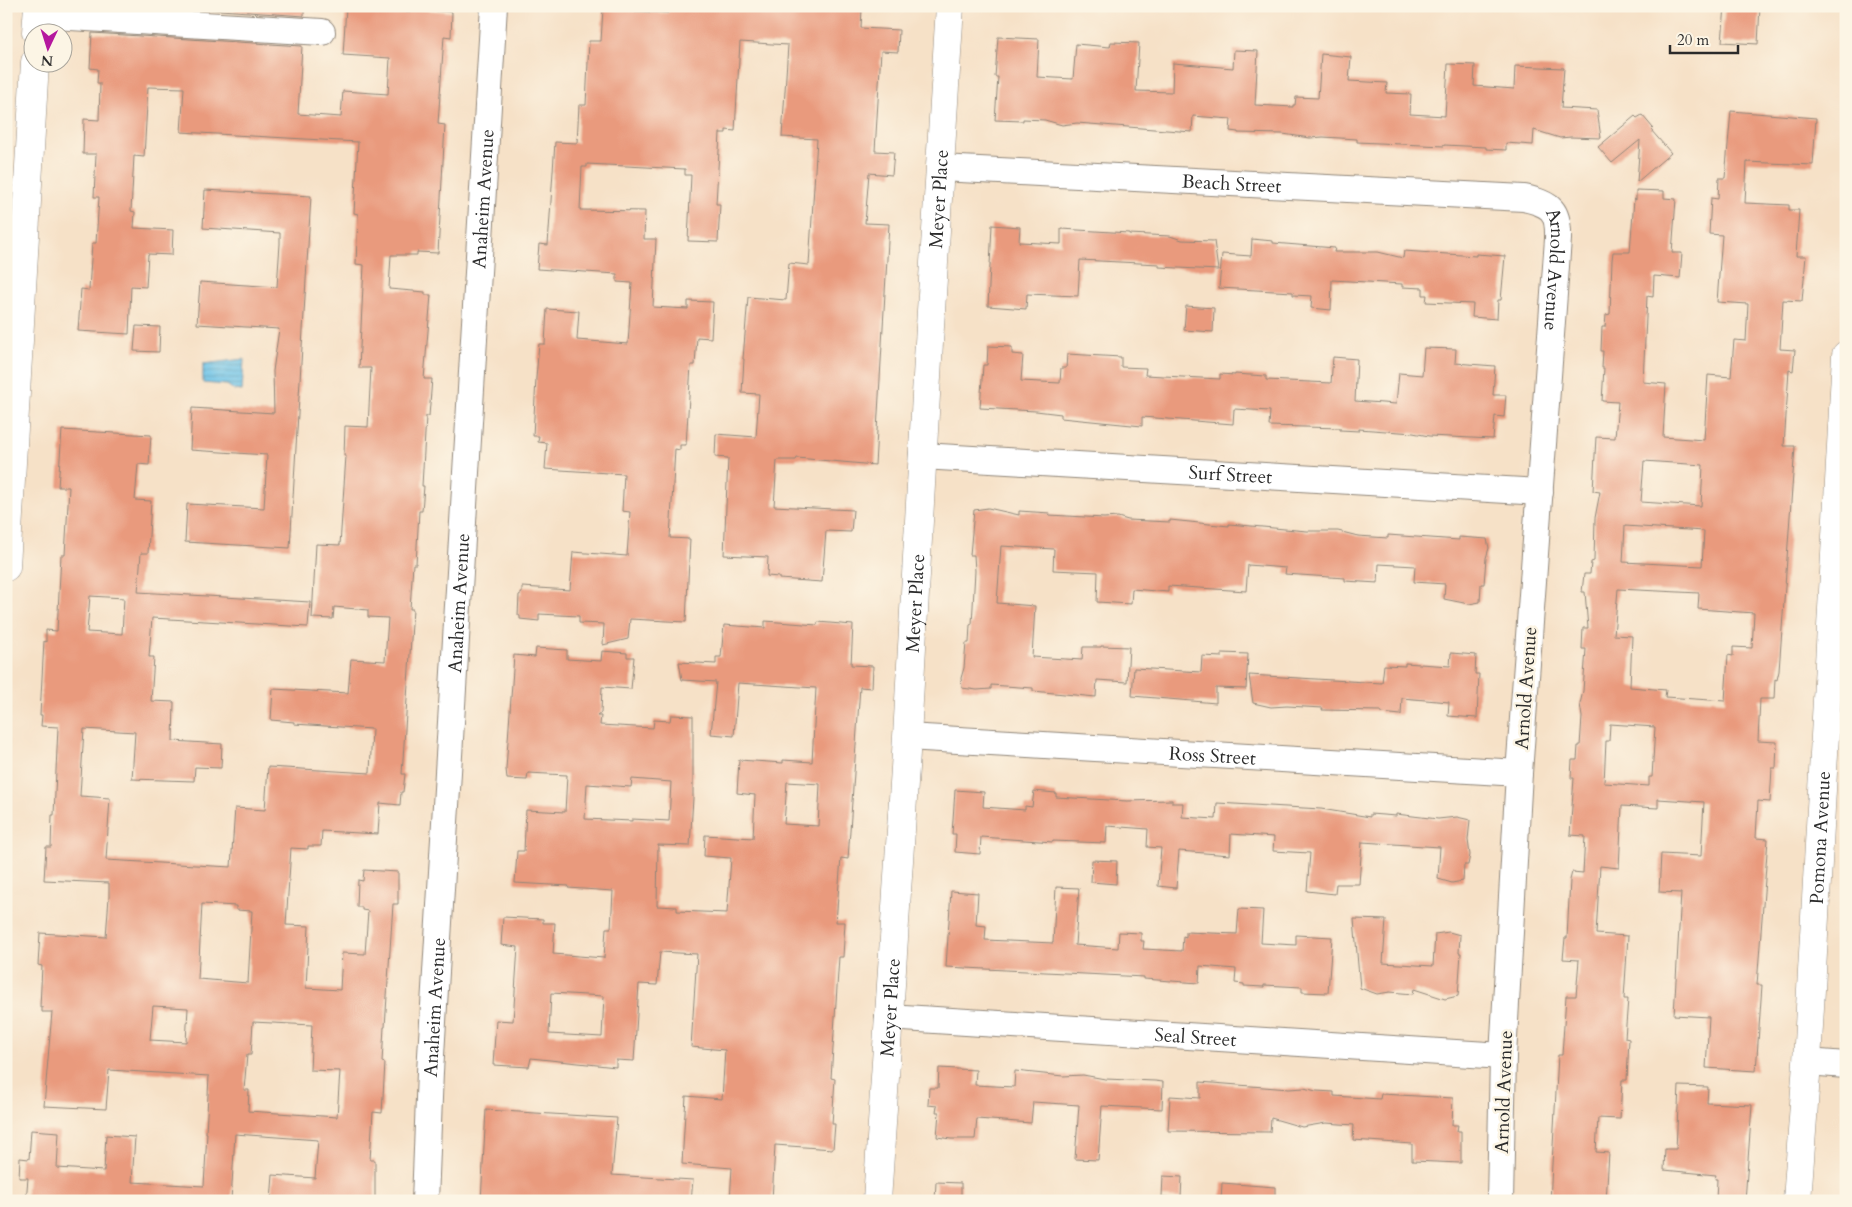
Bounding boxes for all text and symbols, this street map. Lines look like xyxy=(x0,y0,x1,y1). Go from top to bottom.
north arrow xyxy=(22,22,72,72)
scale bar xyxy=(1670,22,1737,54)
text: 20 m xyxy=(1677,30,1709,50)
text: N xyxy=(40,51,54,70)
street label: Anaheim Avenue xyxy=(466,128,501,269)
street label: Meyer Place xyxy=(923,149,955,249)
street label: Beach Street xyxy=(1181,168,1282,200)
street label: Arnold Avenue xyxy=(1537,204,1570,332)
street label: Surf Street xyxy=(1188,460,1273,490)
street label: Anaheim Avenue xyxy=(442,532,476,674)
street label: Meyer Place xyxy=(900,553,931,653)
street label: Arnold Avenue xyxy=(1509,626,1543,750)
street label: Ross Street xyxy=(1168,740,1257,772)
street label: Pomona Avenue xyxy=(1804,770,1837,905)
street label: Anaheim Avenue xyxy=(418,937,452,1078)
street label: Meyer Place xyxy=(874,957,907,1058)
street label: Seal Street xyxy=(1154,1022,1237,1053)
street label: Arnold Avenue xyxy=(1489,1030,1519,1154)

